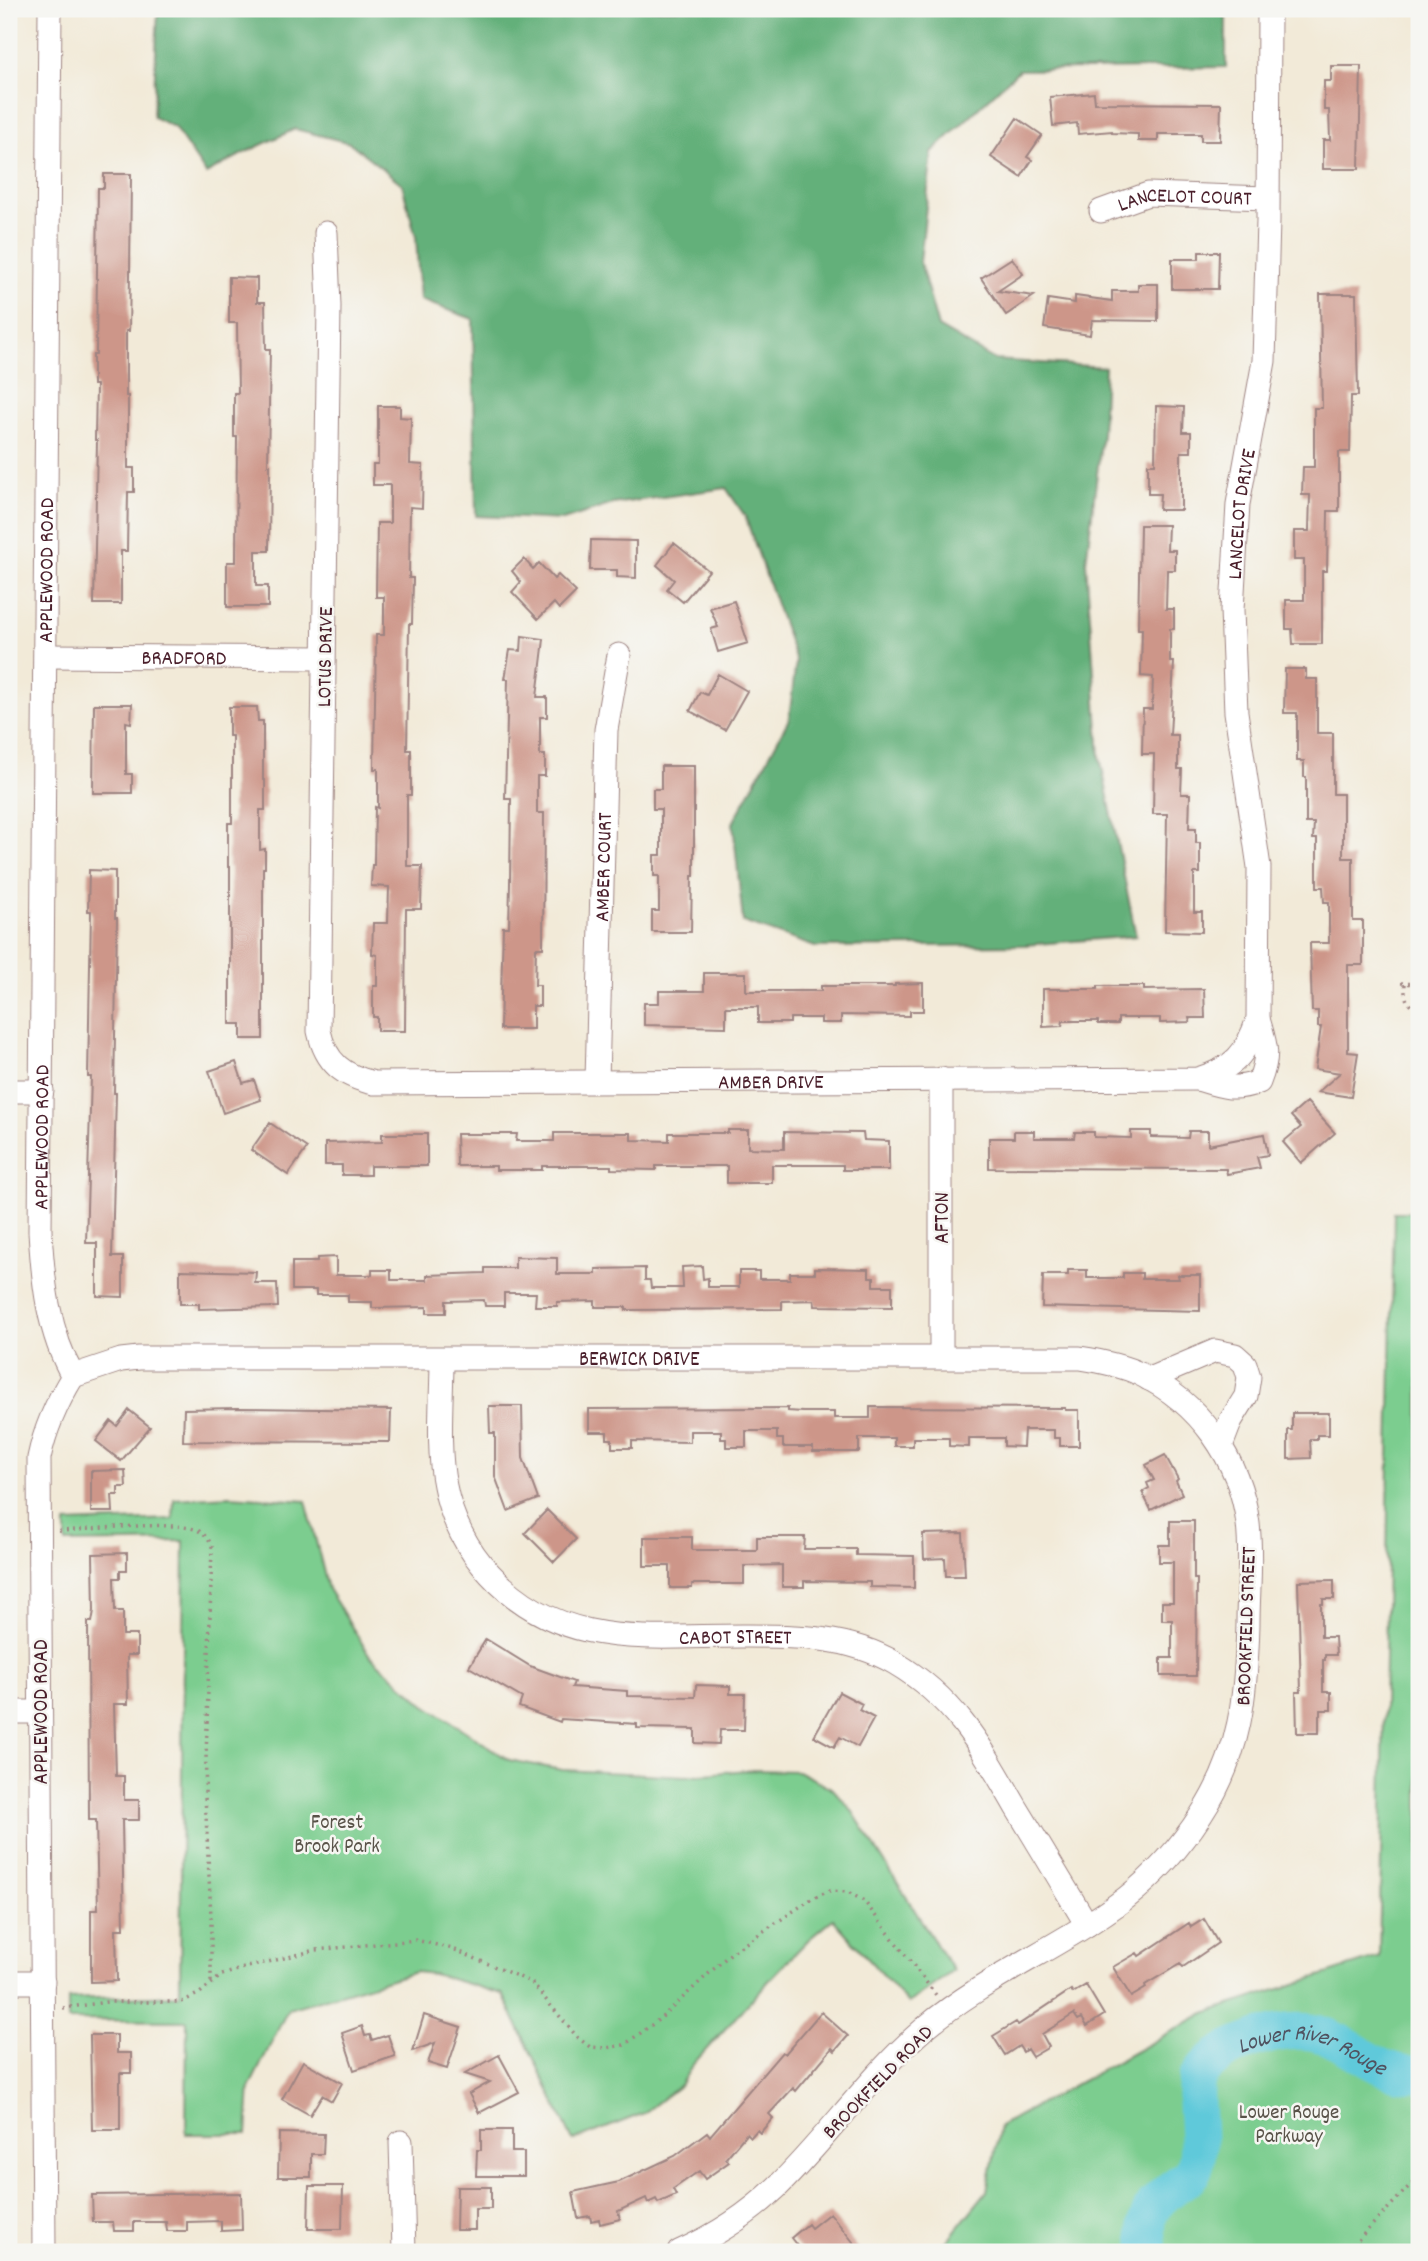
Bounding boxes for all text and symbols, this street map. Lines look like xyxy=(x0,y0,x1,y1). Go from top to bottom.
street label: LANCELOT COURT xyxy=(1114,182,1253,222)
street label: LANCELOT DRIVE xyxy=(1222,446,1266,580)
street label: APPLEWOOD ROAD xyxy=(33,497,64,643)
street label: LOTUS DRIVE xyxy=(311,606,343,708)
street label: BRADFORD xyxy=(141,645,227,675)
street label: AMBER COURT xyxy=(589,811,622,922)
street label: APPLEWOOD ROAD xyxy=(28,1064,59,1210)
street label: AMBER DRIVE xyxy=(718,1069,824,1099)
street label: AFTON xyxy=(929,1192,959,1244)
street label: BERWICK DRIVE xyxy=(579,1346,700,1376)
street label: BROOKFIELD STREET xyxy=(1230,1546,1266,1706)
street label: CABOT STREET xyxy=(679,1624,792,1655)
street label: APPLEWOOD ROAD xyxy=(28,1639,58,1785)
park label: Forest Brook Park xyxy=(294,1809,380,1863)
water label: Lower River Rouge xyxy=(1233,2018,1393,2087)
street label: BROOKFIELD ROAD xyxy=(817,2019,942,2147)
park label: Lower Rouge Parkway xyxy=(1239,2099,1339,2153)

